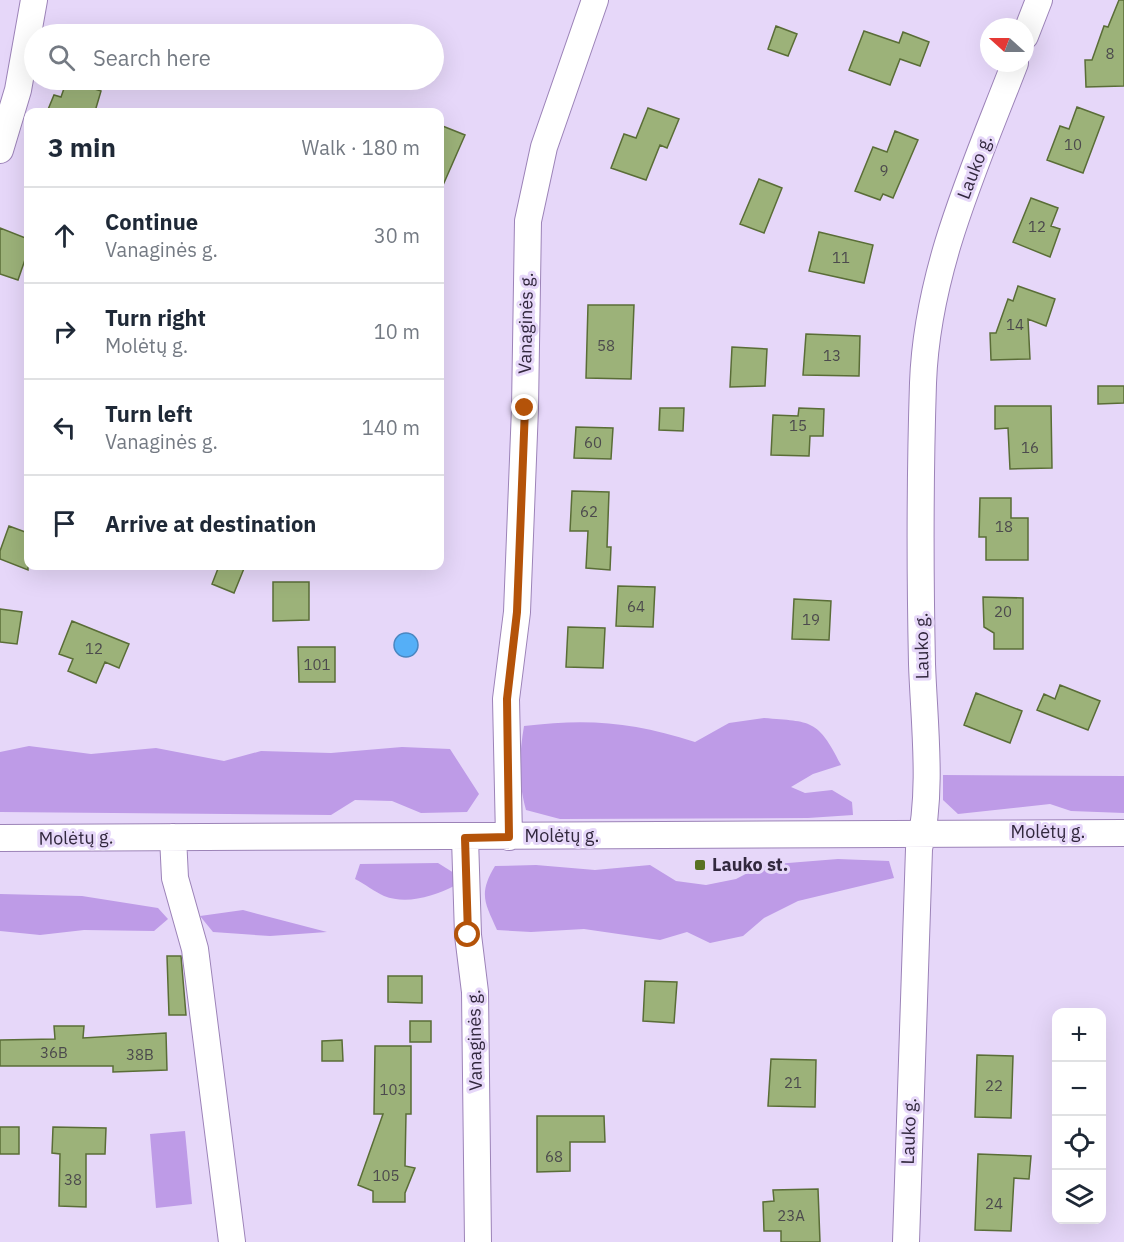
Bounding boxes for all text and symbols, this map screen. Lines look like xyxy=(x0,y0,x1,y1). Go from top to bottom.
north arrow xyxy=(980,18,1034,72)
search box xyxy=(24,24,444,90)
icon: search xyxy=(45,41,78,74)
text: Search here xyxy=(93,43,211,72)
house number: 8 xyxy=(1105,44,1115,63)
text: 3 min xyxy=(48,130,116,164)
street label: Lauko g. xyxy=(952,131,997,202)
text: Walk · 180 m xyxy=(302,134,420,161)
house number: 10 xyxy=(1064,135,1082,154)
house number: 9 xyxy=(879,161,889,180)
text: Continue xyxy=(105,207,198,236)
house number: 12 xyxy=(1028,217,1046,236)
icon: ahead xyxy=(48,219,81,252)
text: 30 m xyxy=(374,222,420,249)
text: Vanaginės g. xyxy=(105,236,218,263)
house number: 11 xyxy=(832,248,850,267)
street label: Vanaginės g. xyxy=(513,272,538,374)
text: Turn right xyxy=(105,303,206,332)
icon: right xyxy=(48,315,81,348)
house number: 14 xyxy=(1006,315,1024,334)
text: 10 m xyxy=(374,318,420,345)
text: Molėtų g. xyxy=(105,332,188,359)
house number: 58 xyxy=(597,336,615,355)
house number: 13 xyxy=(823,346,841,365)
route end xyxy=(511,394,537,420)
text: Turn left xyxy=(105,399,193,428)
icon: left xyxy=(48,411,81,444)
text: 140 m xyxy=(362,414,420,441)
house number: 15 xyxy=(789,416,807,435)
text: Vanaginės g. xyxy=(105,428,218,455)
house number: 60 xyxy=(584,433,602,452)
house number: 16 xyxy=(1021,438,1039,457)
house number: 62 xyxy=(580,502,598,521)
icon: arrive xyxy=(48,507,81,540)
text: Arrive at destination xyxy=(105,509,316,538)
house number: 18 xyxy=(995,517,1013,536)
house number: 64 xyxy=(627,597,645,616)
house number: 20 xyxy=(994,602,1012,621)
house number: 19 xyxy=(802,610,820,629)
street label: Lauko g. xyxy=(909,612,934,680)
house number: 12 xyxy=(85,639,103,658)
house number: 101 xyxy=(303,655,331,674)
street label: Molėtų g. xyxy=(1011,820,1085,843)
street label: Molėtų g. xyxy=(525,824,599,847)
street label: Molėtų g. xyxy=(38,825,114,850)
place label: Lauko st. xyxy=(712,853,788,876)
marker: Lauko st. xyxy=(693,858,707,872)
route start xyxy=(454,921,480,947)
street label: Vanaginės g. xyxy=(462,989,487,1091)
map controls xyxy=(1052,1008,1106,1224)
button: + xyxy=(1052,1008,1106,1062)
house number: 36B xyxy=(40,1043,68,1062)
house number: 38B xyxy=(126,1045,154,1064)
button: − xyxy=(1052,1062,1106,1116)
house number: 21 xyxy=(784,1073,802,1092)
house number: 22 xyxy=(985,1076,1003,1095)
house number: 103 xyxy=(379,1080,407,1099)
street label: Lauko g. xyxy=(896,1097,921,1165)
button: locate xyxy=(1052,1116,1106,1170)
house number: 68 xyxy=(545,1147,563,1166)
house number: 105 xyxy=(372,1166,400,1185)
house number: 38 xyxy=(64,1170,82,1189)
button: layers xyxy=(1052,1170,1106,1224)
house number: 24 xyxy=(985,1194,1003,1213)
house number: 23A xyxy=(777,1206,805,1225)

